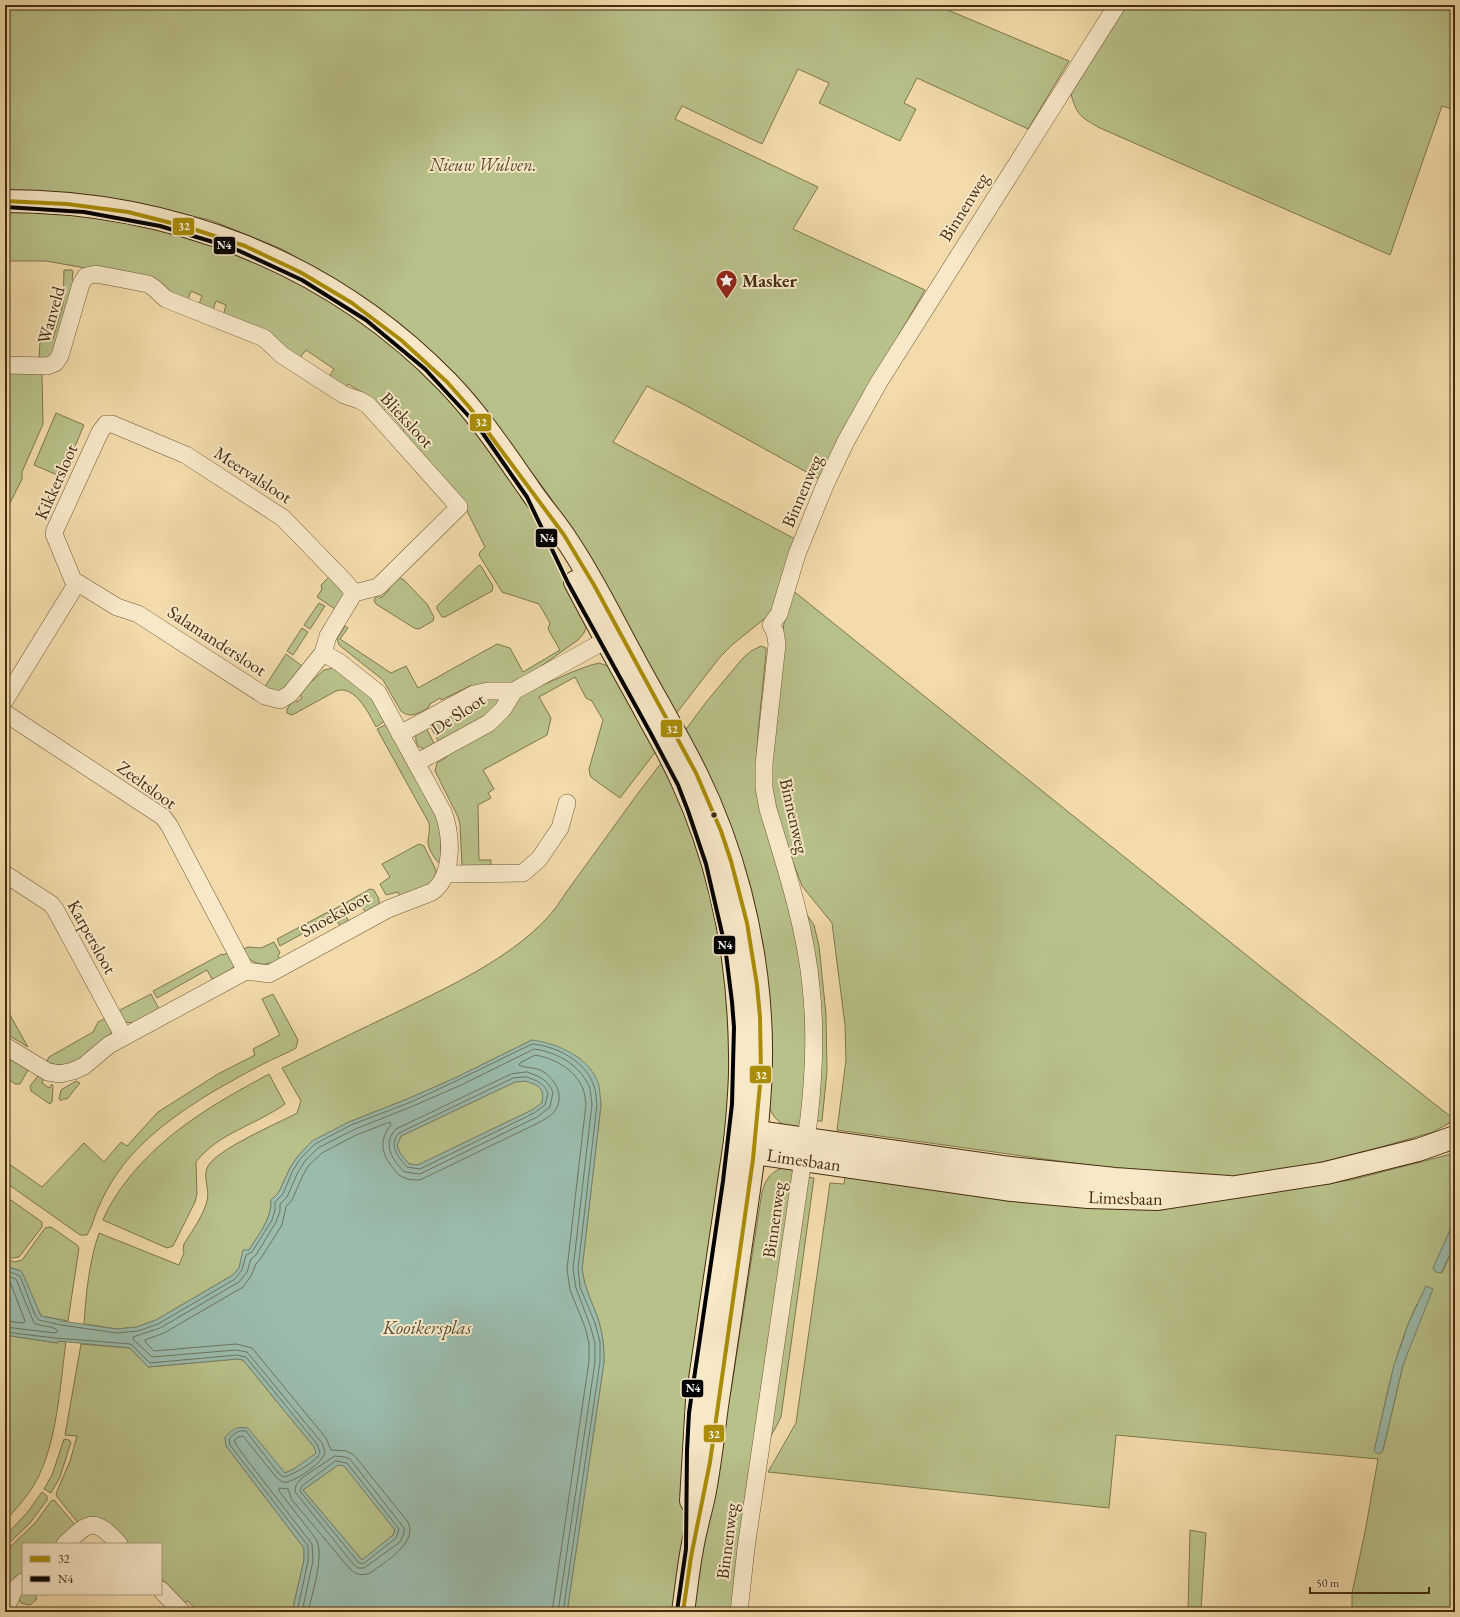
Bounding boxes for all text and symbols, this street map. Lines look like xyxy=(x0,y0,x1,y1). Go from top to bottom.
park label: Nieuw Wulven. xyxy=(428,153,537,176)
street label: Binnenweg xyxy=(933,168,994,245)
line badge: 32 xyxy=(172,217,195,236)
text: 32 xyxy=(178,219,190,233)
line badge: N4 xyxy=(213,236,236,255)
text: N4 xyxy=(217,238,232,252)
place icon: Masker xyxy=(713,268,739,301)
place label: Masker xyxy=(742,269,797,292)
street label: Wanveld xyxy=(31,283,70,346)
street label: Blieksloot xyxy=(376,387,439,453)
line badge: 32 xyxy=(469,413,492,432)
text: 32 xyxy=(475,415,487,429)
street label: Kikkersloot xyxy=(29,440,82,523)
street label: Meervalsloot xyxy=(210,441,297,509)
street label: Binnenweg xyxy=(776,451,827,531)
line badge: N4 xyxy=(535,528,558,548)
text: N4 xyxy=(540,531,555,545)
street label: Salamandersloot xyxy=(163,600,271,681)
street label: De Sloot xyxy=(426,687,490,740)
line badge: 32 xyxy=(660,719,683,738)
text: 32 xyxy=(666,722,678,736)
street label: Zeeltsloot xyxy=(113,755,182,814)
street label: Binnenweg xyxy=(775,776,814,856)
unlabelled marker xyxy=(709,810,719,820)
street label: Snoeksloot xyxy=(296,885,374,942)
street label: Karpersloot xyxy=(63,896,122,978)
line badge: N4 xyxy=(713,935,736,955)
text: N4 xyxy=(718,938,733,952)
line badge: 32 xyxy=(749,1065,772,1084)
text: 32 xyxy=(755,1068,767,1082)
street label: Limesbaan xyxy=(765,1143,843,1176)
street label: Binnenweg xyxy=(757,1180,790,1260)
street label: Limesbaan xyxy=(1088,1185,1164,1210)
water label: Kooikersplas xyxy=(382,1315,472,1340)
line badge: N4 xyxy=(681,1379,704,1398)
text: N4 xyxy=(686,1381,701,1395)
line badge: 32 xyxy=(703,1424,725,1443)
text: 32 xyxy=(708,1427,720,1441)
street label: Binnenweg xyxy=(710,1501,743,1580)
legend xyxy=(22,1543,162,1595)
text: 32 xyxy=(58,1551,70,1567)
scale bar xyxy=(1310,1569,1429,1595)
text: N4 xyxy=(58,1571,74,1587)
text: 50 m xyxy=(1316,1575,1340,1591)

